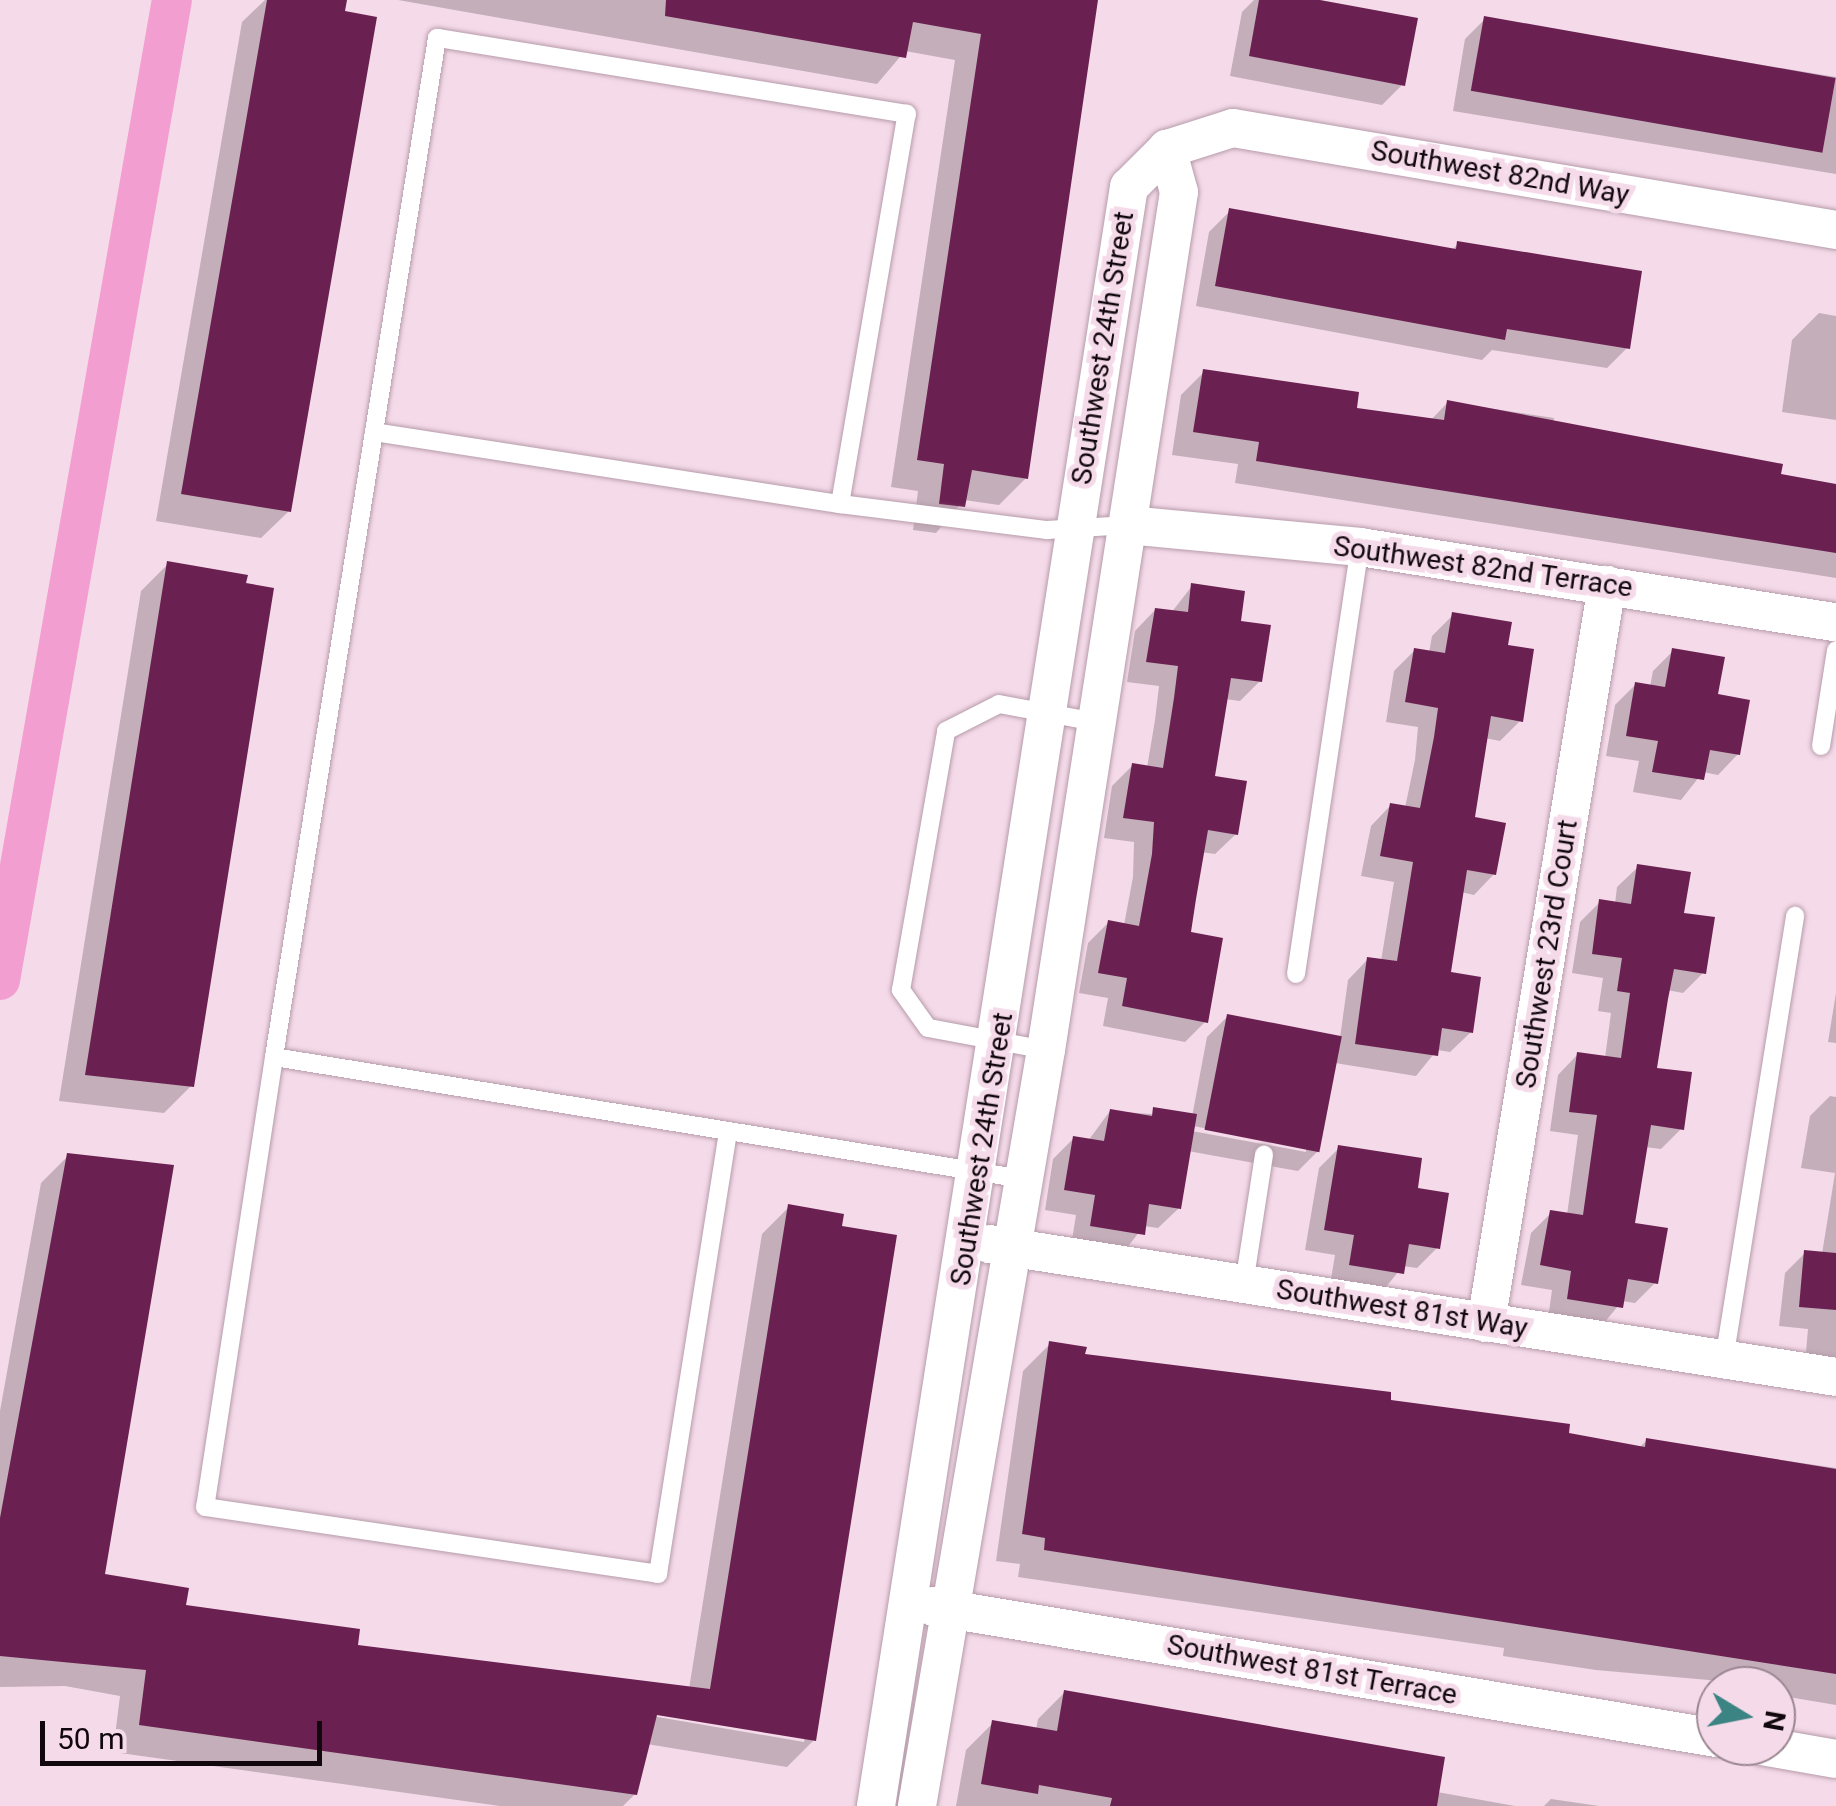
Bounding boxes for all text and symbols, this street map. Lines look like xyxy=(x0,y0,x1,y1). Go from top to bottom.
street label: Southwest 82nd Way xyxy=(1368,134,1632,212)
street label: Southwest 24th Street xyxy=(1065,209,1141,487)
street label: Southwest 82nd Terrace xyxy=(1331,529,1635,605)
street label: Southwest 23rd Court xyxy=(1509,817,1585,1091)
street label: Southwest 24th Street xyxy=(944,1010,1020,1288)
street label: Southwest 81st Way xyxy=(1274,1273,1530,1345)
street label: Southwest 81st Terrace xyxy=(1164,1628,1460,1712)
north arrow xyxy=(1696,1666,1796,1766)
scale bar xyxy=(45,1701,328,1763)
text: N xyxy=(1756,1708,1792,1734)
text: 50 m xyxy=(57,1721,124,1756)

